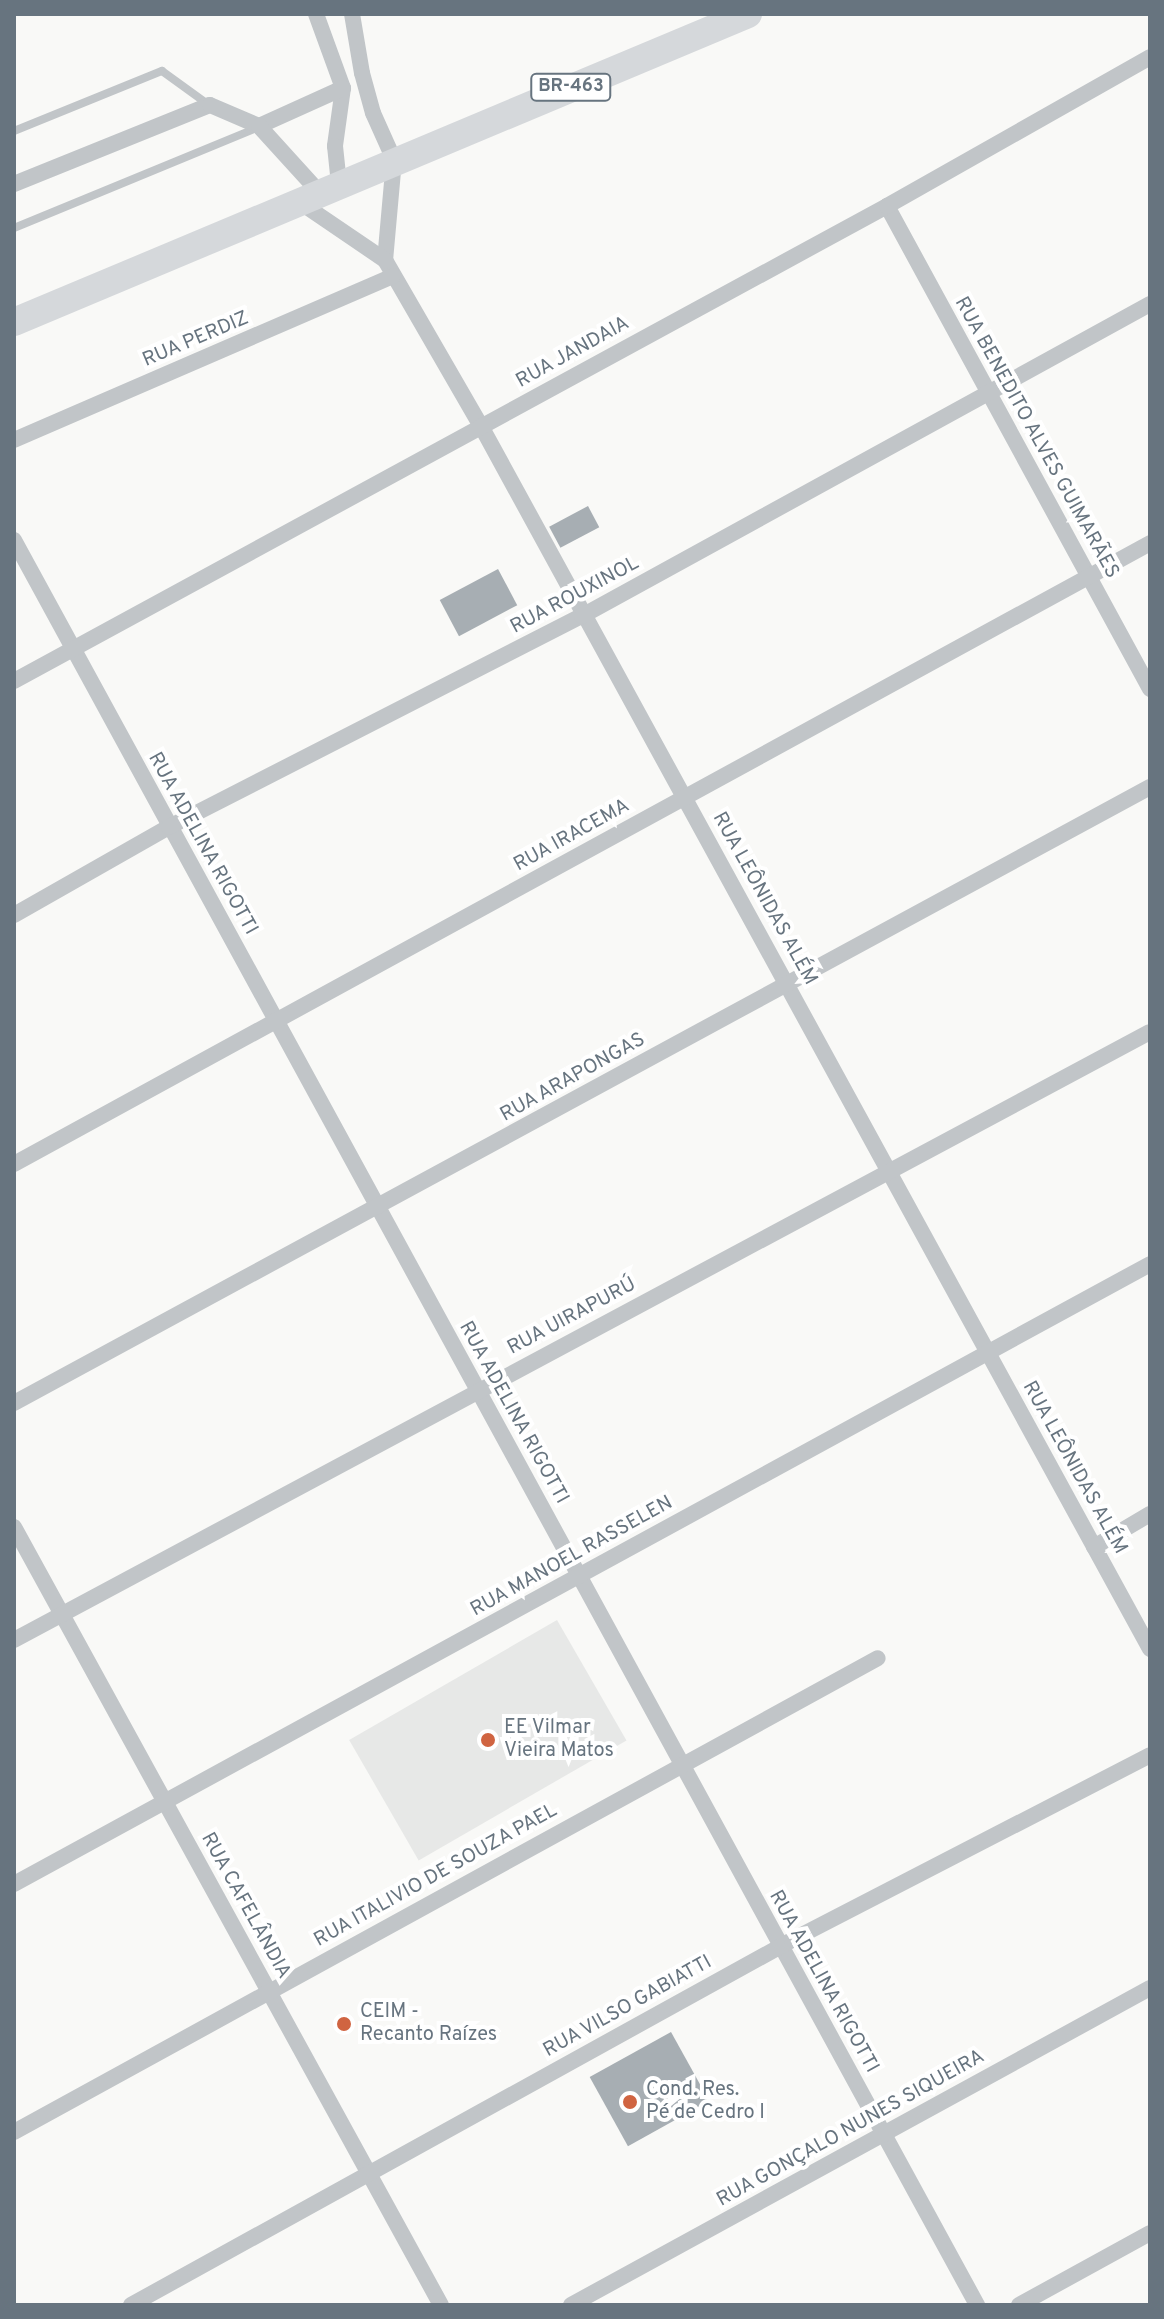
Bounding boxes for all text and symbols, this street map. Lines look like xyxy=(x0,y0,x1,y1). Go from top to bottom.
road number: BR-463 xyxy=(529,73,613,101)
street label: RUA BENEDITO ALVES GUIMARÃES xyxy=(948,292,1124,584)
street label: RUA PERDIZ xyxy=(139,307,253,373)
street label: RUA JANDAIA xyxy=(512,312,634,394)
street label: RUA ROUXINOL xyxy=(506,552,644,640)
street label: RUA ADELINA RIGOTTI xyxy=(141,748,263,940)
street label: RUA IRACEMA xyxy=(510,794,634,878)
street label: RUA LEÔNIDAS ALÉM xyxy=(706,807,822,991)
street label: RUA ARAPONGAS xyxy=(496,1028,650,1128)
street label: RUA UIRAPURÚ xyxy=(503,1273,641,1361)
street label: RUA ADELINA RIGOTTI xyxy=(452,1317,574,1509)
street label: RUA LEÔNIDAS ALÉM xyxy=(1016,1376,1132,1560)
street label: RUA MANOEL RASSELEN xyxy=(466,1491,678,1623)
place label: EE Vilmar Vieira Matos xyxy=(504,1716,614,1763)
marker: EE Vilmar Vieira Matos xyxy=(479,1731,497,1749)
street label: RUA ITALIVIO DE SOUZA PAEL xyxy=(310,1799,562,1953)
street label: RUA CAFELÂNDIA xyxy=(195,1828,295,1984)
street label: RUA ADELINA RIGOTTI xyxy=(762,1886,884,2078)
street label: RUA VILSO GABIATTI xyxy=(539,1950,717,2064)
place label: CEIM - Recanto Raízes xyxy=(360,2000,497,2047)
marker: CEIM - Recanto Raízes xyxy=(335,2015,353,2033)
street label: RUA GONÇALO NUNES SIQUEIRA xyxy=(713,2045,989,2213)
place label: Cond. Res. Pé de Cedro I xyxy=(646,2078,765,2125)
marker: Cond. Res. Pé de Cedro I xyxy=(621,2093,639,2111)

